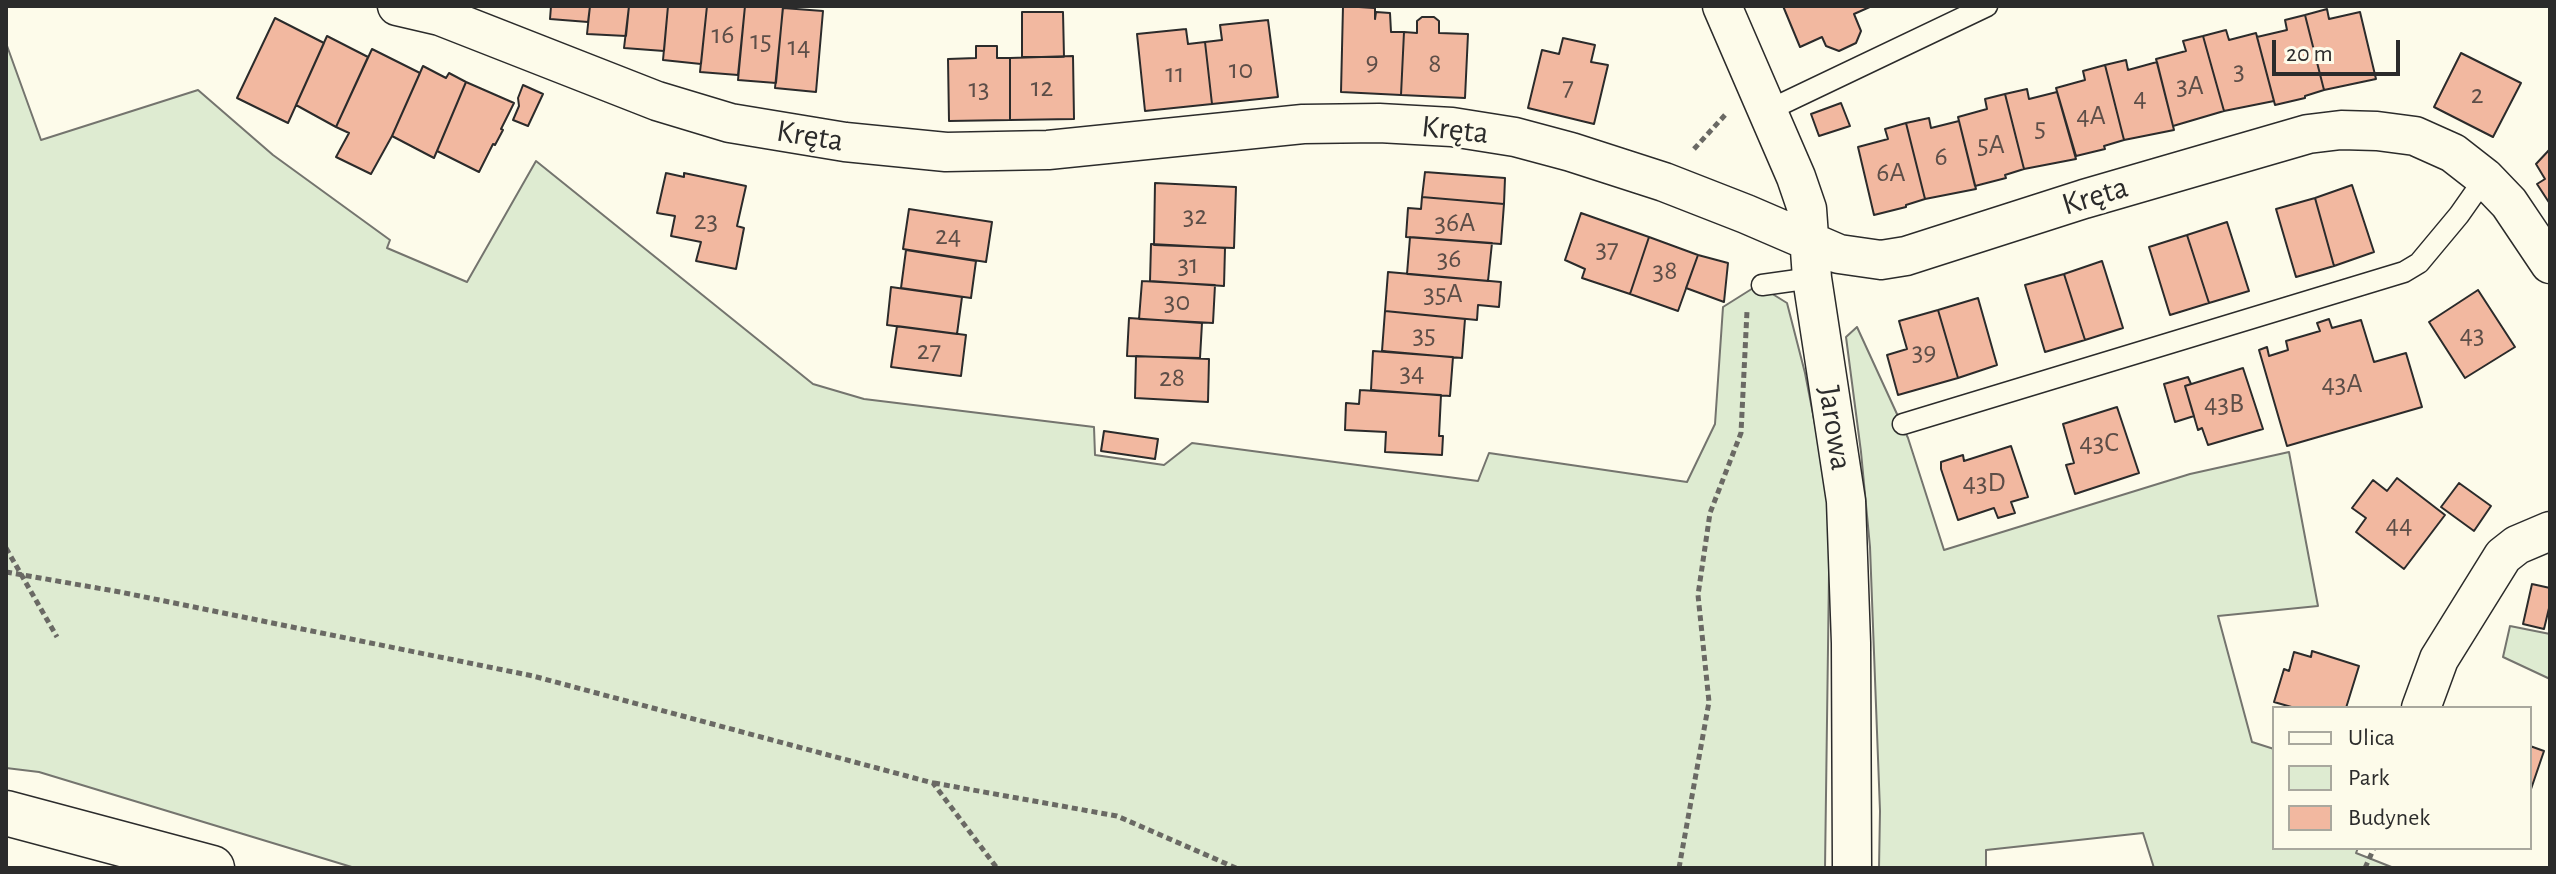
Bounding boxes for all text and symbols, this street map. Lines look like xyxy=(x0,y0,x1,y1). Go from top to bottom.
house number: 16 xyxy=(712,18,734,52)
house number: 15 xyxy=(750,24,772,58)
scale bar xyxy=(2276,24,2404,74)
house number: 14 xyxy=(787,30,811,64)
text: 20 m xyxy=(2286,42,2333,66)
house number: 9 xyxy=(1365,45,1379,79)
house number: 8 xyxy=(1428,47,1442,81)
house number: 10 xyxy=(1229,53,1253,87)
house number: 3 xyxy=(2233,54,2245,88)
house number: 11 xyxy=(1165,57,1185,91)
house number: 3A xyxy=(2176,69,2204,103)
house number: 7 xyxy=(1562,70,1574,104)
house number: 12 xyxy=(1031,71,1053,105)
house number: 13 xyxy=(968,72,990,106)
house number: 2 xyxy=(2471,78,2483,112)
house number: 4 xyxy=(2133,81,2147,115)
house number: 4A xyxy=(2076,99,2106,133)
street label: Kręta xyxy=(1420,107,1490,153)
house number: 5 xyxy=(2034,111,2046,145)
street label: Kręta xyxy=(774,112,846,160)
house number: 5A xyxy=(1977,128,2005,162)
house number: 6 xyxy=(1934,140,1948,174)
house number: 6A xyxy=(1876,156,1906,190)
street label: Kręta xyxy=(2057,168,2133,224)
house number: 32 xyxy=(1183,199,1207,233)
house number: 23 xyxy=(694,204,718,238)
house number: 36A xyxy=(1435,206,1475,240)
house number: 24 xyxy=(935,219,961,253)
house number: 37 xyxy=(1595,232,1619,266)
house number: 36 xyxy=(1437,242,1461,276)
house number: 31 xyxy=(1177,248,1199,282)
house number: 38 xyxy=(1653,254,1677,288)
house number: 35A xyxy=(1423,277,1463,311)
house number: 30 xyxy=(1164,285,1190,319)
house number: 35 xyxy=(1412,318,1436,352)
house number: 43 xyxy=(2459,318,2485,352)
house number: 27 xyxy=(917,334,941,368)
house number: 39 xyxy=(1912,335,1936,369)
house number: 34 xyxy=(1399,356,1425,390)
house number: 28 xyxy=(1159,361,1185,395)
house number: 43A xyxy=(2321,367,2363,401)
street label: Jarowa xyxy=(1809,383,1861,473)
house number: 43B xyxy=(2204,387,2244,421)
house number: 43C xyxy=(2079,426,2119,460)
house number: 43D xyxy=(1962,466,2006,500)
house number: 44 xyxy=(2386,508,2412,542)
legend xyxy=(2272,706,2532,850)
text: Ulica xyxy=(2348,726,2395,750)
text: Park xyxy=(2348,766,2389,790)
text: Budynek xyxy=(2348,806,2430,830)

